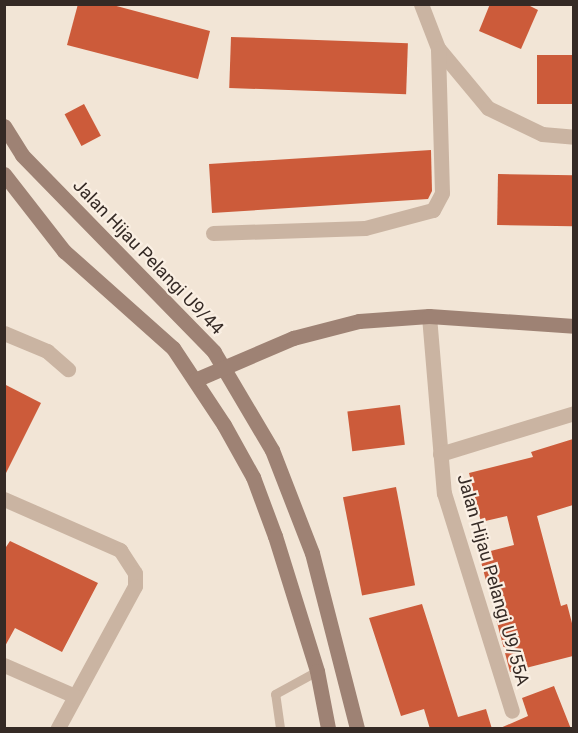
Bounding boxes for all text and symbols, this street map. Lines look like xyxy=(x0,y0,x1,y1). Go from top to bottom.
street label: Jalan Hijau Pelangi U9/44 xyxy=(68,175,228,339)
street label: Jalan Hijau Pelangi U9/55A xyxy=(452,472,534,688)

